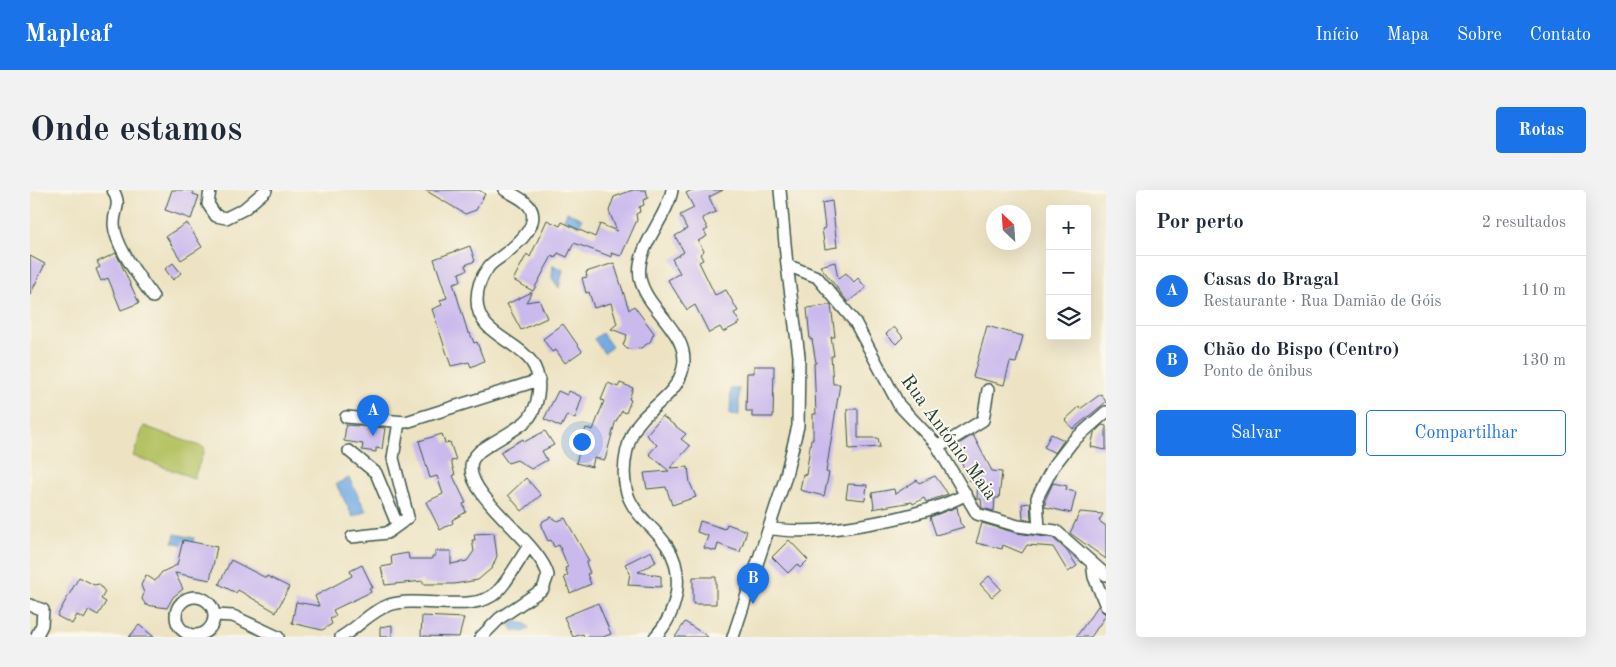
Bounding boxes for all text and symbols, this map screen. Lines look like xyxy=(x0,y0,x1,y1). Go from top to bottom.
text: Mapleaf xyxy=(25,23,111,47)
text: Início xyxy=(1315,26,1359,44)
text: Mapa xyxy=(1387,26,1429,44)
text: Sobre xyxy=(1457,26,1502,44)
text: Contato xyxy=(1530,26,1591,44)
button: Rotas xyxy=(1496,107,1586,153)
text: Onde estamos xyxy=(30,113,242,148)
north arrow xyxy=(986,205,1031,250)
map controls xyxy=(1046,205,1091,340)
button: + xyxy=(1046,205,1091,250)
text: Por perto xyxy=(1156,212,1244,233)
text: 2 resultados xyxy=(1482,215,1566,231)
button: − xyxy=(1046,250,1091,295)
text: Casas do Bragal xyxy=(1203,271,1339,290)
text: A xyxy=(1166,283,1178,299)
text: 110 m xyxy=(1521,283,1566,299)
text: Restaurante · Rua Damião de Góis xyxy=(1203,294,1441,310)
button: layers xyxy=(1046,295,1091,340)
text: Chão do Bispo (Centro) xyxy=(1203,341,1399,360)
text: B xyxy=(1166,353,1178,369)
text: 130 m xyxy=(1521,353,1566,369)
text: Ponto de ônibus xyxy=(1203,364,1312,380)
street label: Rua António Maia xyxy=(896,372,1000,504)
pin: A xyxy=(357,395,389,436)
button: Salvar xyxy=(1156,410,1356,456)
button: Compartilhar xyxy=(1366,410,1566,456)
your location xyxy=(569,429,595,455)
pin: B xyxy=(737,563,769,604)

